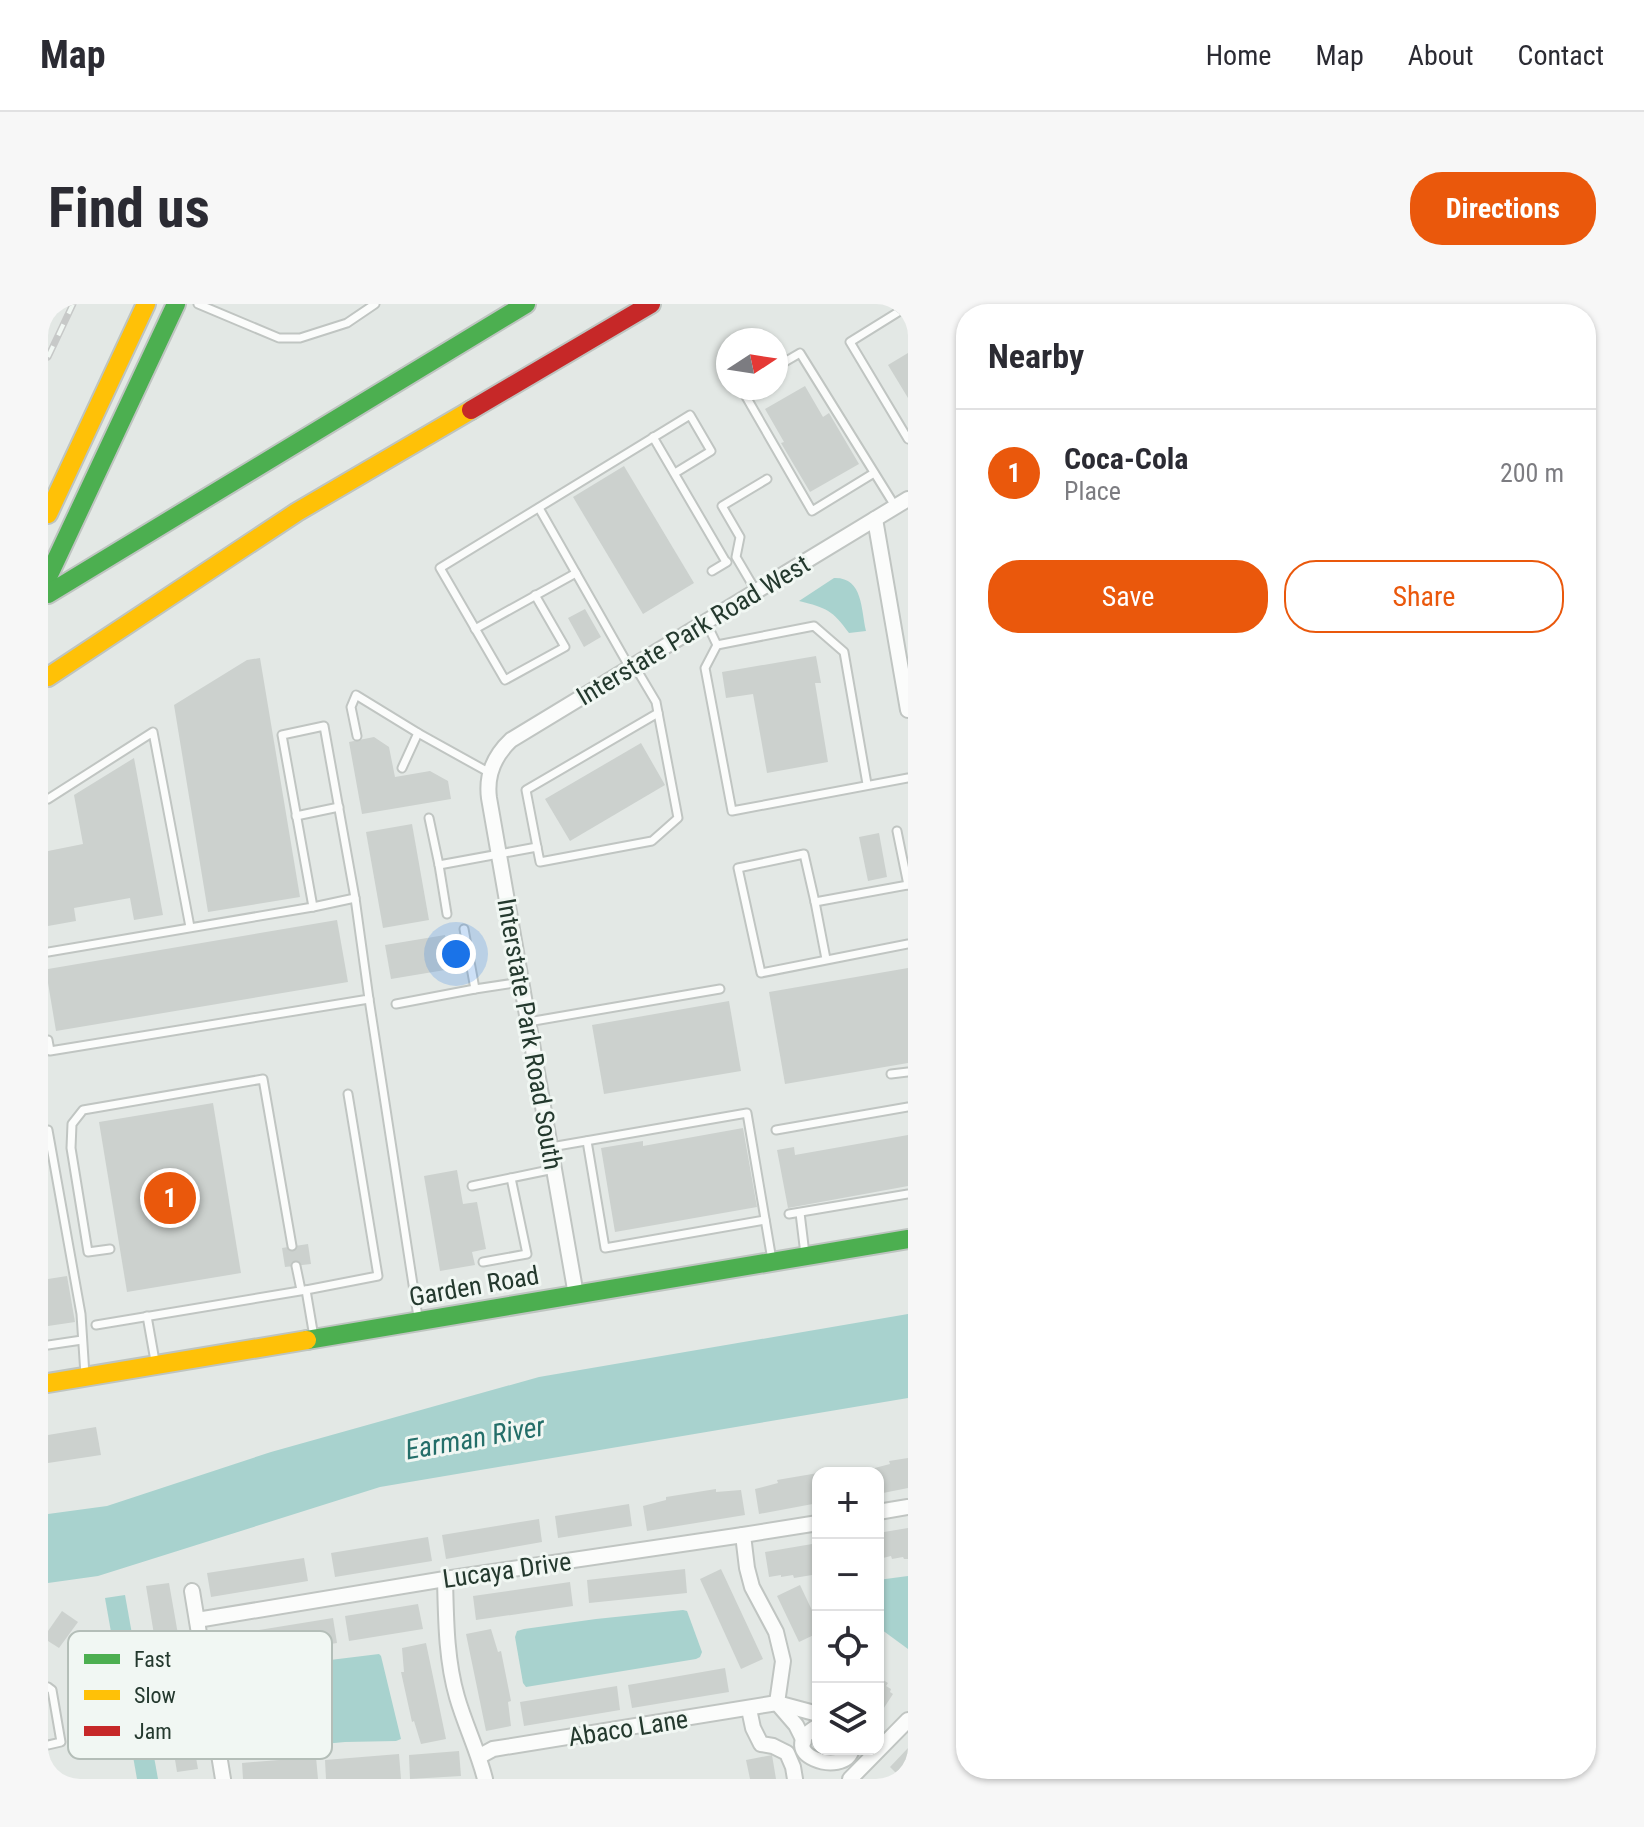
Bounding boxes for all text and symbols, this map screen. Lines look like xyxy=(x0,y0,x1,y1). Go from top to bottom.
text: Map xyxy=(40,33,106,77)
text: Home xyxy=(1206,39,1271,72)
text: Map xyxy=(1315,39,1364,72)
text: About xyxy=(1408,39,1474,72)
text: Contact xyxy=(1518,39,1604,72)
button: Directions xyxy=(1410,172,1596,245)
text: Find us xyxy=(48,175,210,241)
north arrow xyxy=(716,328,788,400)
text: Nearby xyxy=(988,336,1084,376)
text: Coca-Cola xyxy=(1064,441,1189,476)
text: 1 xyxy=(1007,458,1021,488)
text: 200 m xyxy=(1500,458,1564,488)
text: Place xyxy=(1064,476,1121,506)
street label: Interstate Park Road West xyxy=(571,549,815,711)
button: Save xyxy=(988,560,1268,633)
button: Share xyxy=(1284,560,1564,633)
street label: Interstate Park Road South xyxy=(491,896,569,1172)
your location xyxy=(436,934,476,974)
pin: 1 xyxy=(144,1168,196,1228)
street label: Garden Road xyxy=(407,1260,541,1312)
water label: Earman River xyxy=(403,1409,548,1466)
map controls xyxy=(812,1467,884,1755)
button: + xyxy=(812,1467,884,1539)
button: − xyxy=(812,1539,884,1611)
street label: Lucaya Drive xyxy=(441,1546,573,1594)
button: locate xyxy=(812,1611,884,1683)
legend xyxy=(68,1631,332,1759)
text: Fast xyxy=(134,1647,171,1672)
text: Slow xyxy=(134,1683,176,1708)
button: layers xyxy=(812,1683,884,1755)
street label: Abaco Lane xyxy=(566,1704,690,1752)
text: Jam xyxy=(134,1719,172,1744)

